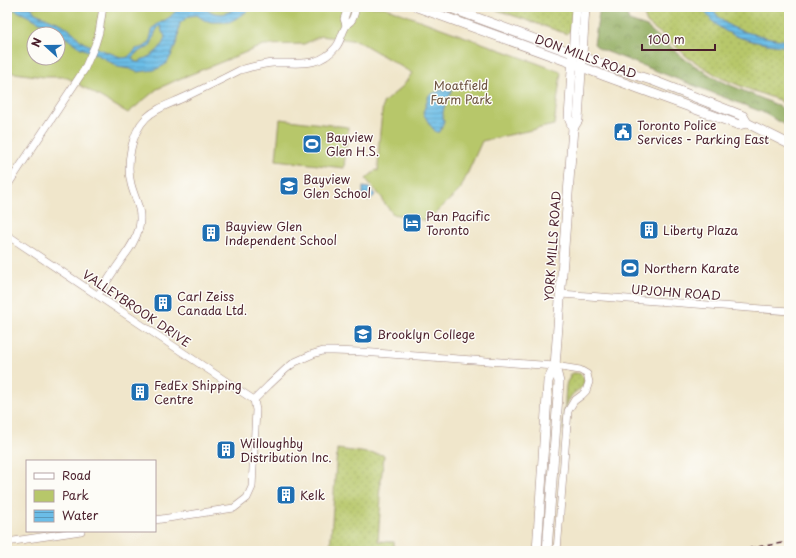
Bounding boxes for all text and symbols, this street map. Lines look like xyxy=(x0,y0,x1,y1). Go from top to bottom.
north arrow xyxy=(26,26,66,66)
scale bar xyxy=(642,26,715,52)
street label: DON MILLS ROAD xyxy=(533,29,639,83)
text: 100 m xyxy=(648,30,685,48)
text: N xyxy=(27,35,46,49)
park label: Moatfield Farm Park xyxy=(430,76,492,108)
place label: Toronto Police Services - Parking East xyxy=(637,116,769,148)
public building icon: Toronto Police Services - Parking East xyxy=(612,121,634,143)
place label: Bayview Glen H.S. xyxy=(326,128,379,160)
sports icon: Bayview Glen H.S. xyxy=(301,133,323,155)
place label: Bayview Glen School xyxy=(303,170,371,202)
school or university icon: Bayview Glen School xyxy=(278,175,300,197)
street label: YORK MILLS ROAD xyxy=(539,190,565,302)
place label: Pan Pacific Toronto xyxy=(426,207,490,239)
hotel icon: Pan Pacific Toronto xyxy=(401,212,423,234)
place label: Bayview Glen Independent School xyxy=(225,217,337,249)
building icon: Liberty Plaza xyxy=(638,219,660,241)
place label: Liberty Plaza xyxy=(663,221,738,239)
building icon: Bayview Glen Independent School xyxy=(200,222,222,244)
sports icon: Northern Karate xyxy=(619,257,641,279)
place label: Northern Karate xyxy=(644,259,740,277)
street label: VALLEYBROOK DRIVE xyxy=(79,265,195,351)
street label: UPJOHN ROAD xyxy=(630,280,722,304)
place label: Carl Zeiss Canada Ltd. xyxy=(177,287,247,319)
building icon: Carl Zeiss Canada Ltd. xyxy=(152,292,174,314)
school or university icon: Brooklyn College xyxy=(352,323,374,345)
place label: Brooklyn College xyxy=(377,325,476,343)
place label: FedEx Shipping Centre xyxy=(154,376,242,408)
building icon: FedEx Shipping Centre xyxy=(129,381,151,403)
place label: Willoughby Distribution Inc. xyxy=(240,434,332,466)
building icon: Willoughby Distribution Inc. xyxy=(215,439,237,461)
legend xyxy=(26,460,156,532)
text: Road xyxy=(62,466,91,484)
building icon: Kelk xyxy=(275,484,297,506)
text: Park xyxy=(62,486,89,504)
place label: Kelk xyxy=(300,486,325,504)
text: Water xyxy=(62,506,99,524)

